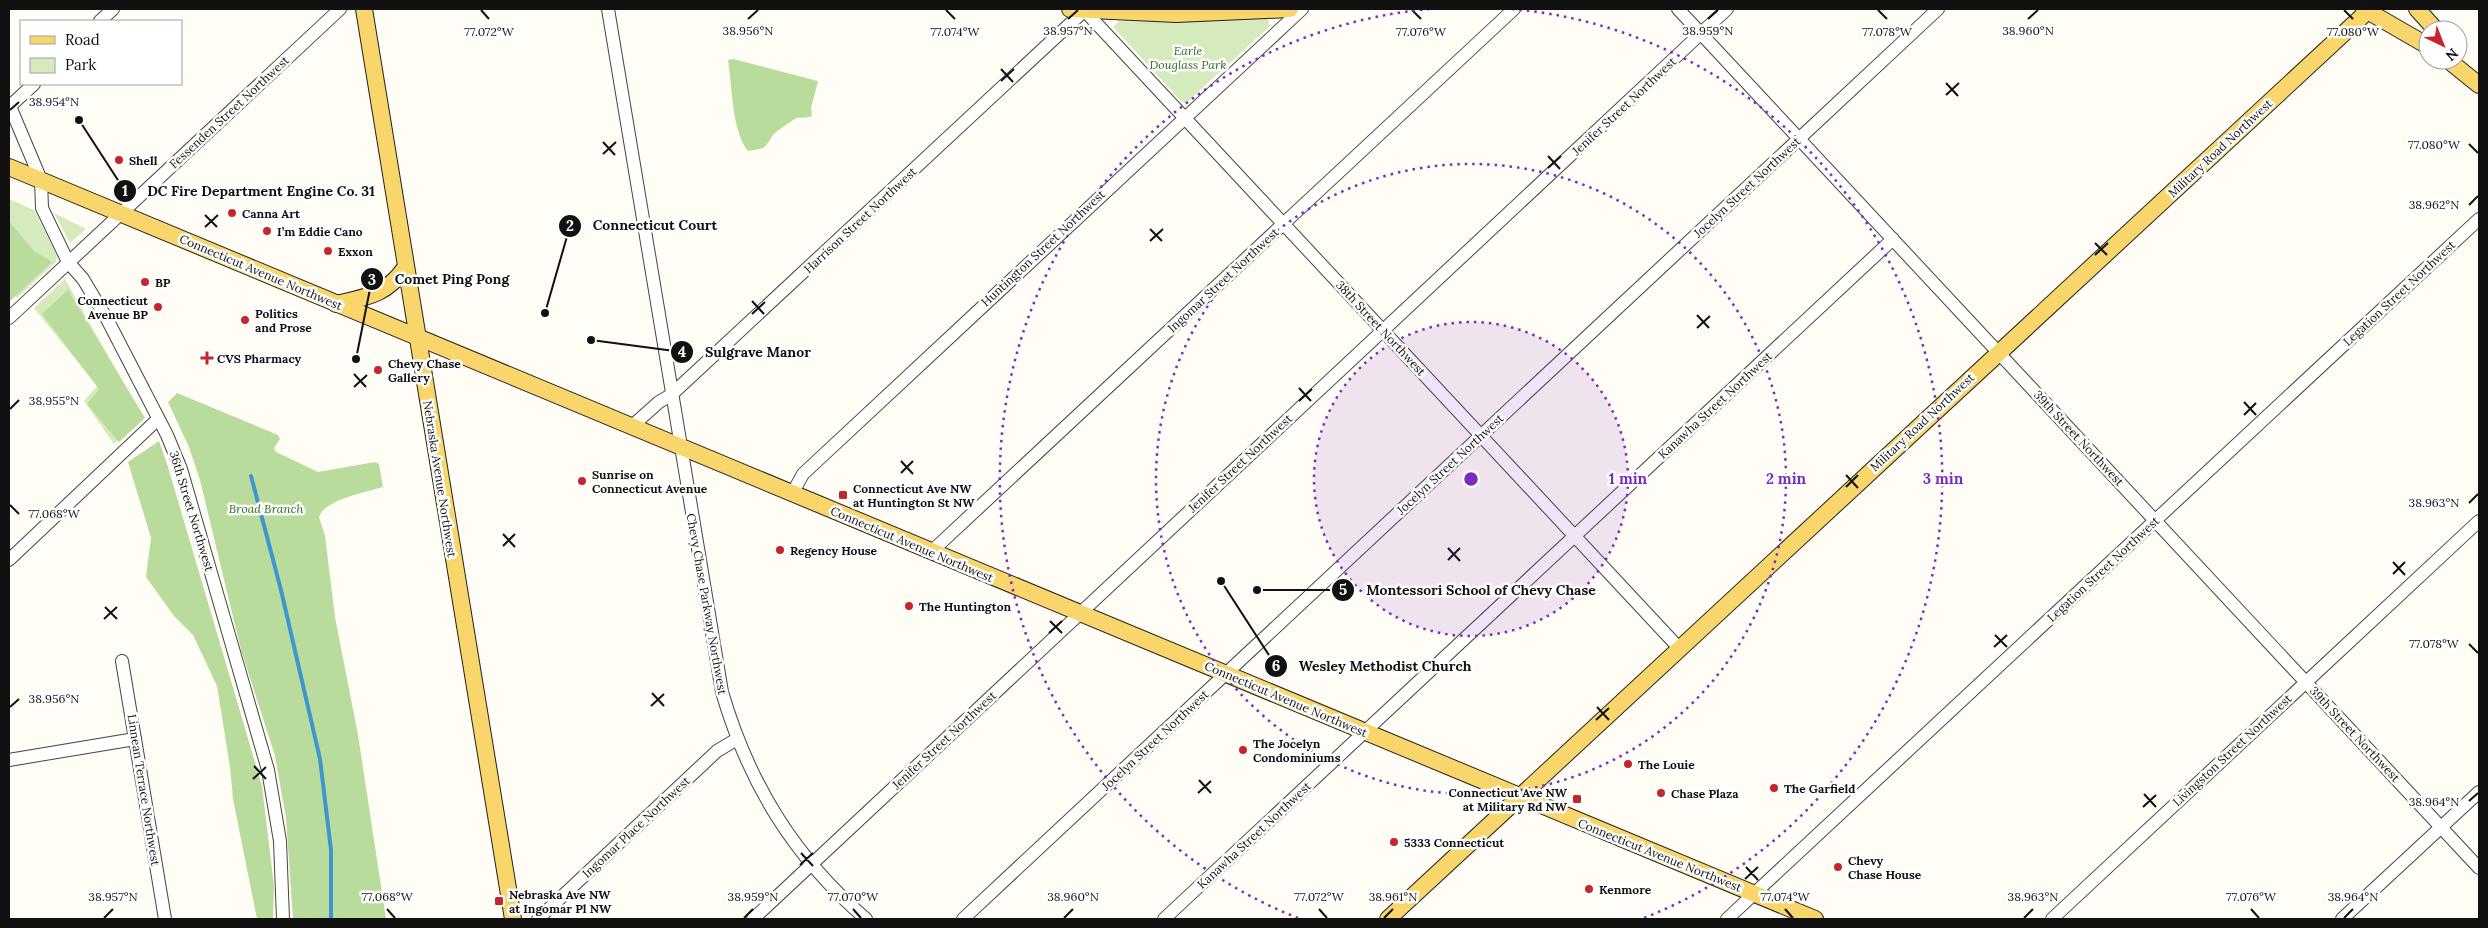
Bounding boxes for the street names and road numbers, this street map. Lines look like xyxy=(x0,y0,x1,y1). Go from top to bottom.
street label: Fessenden Street Northwest xyxy=(166,52,292,171)
street label: Jenifer Street Northwest xyxy=(1568,54,1679,159)
street label: Military Road Northwest xyxy=(2165,95,2276,200)
street label: Jocelyn Street Northwest xyxy=(1690,133,1804,241)
street label: Harrison Street Northwest xyxy=(801,164,920,276)
street label: Huntington Street Northwest xyxy=(978,186,1108,309)
street label: Ingomar Street Northwest xyxy=(1164,224,1282,335)
street label: Connecticut Avenue Northwest xyxy=(177,231,345,313)
street label: Legation Street Northwest xyxy=(2340,237,2459,349)
street label: 38th Street Northwest xyxy=(1333,277,1429,379)
street label: Kanawha Street Northwest xyxy=(1655,348,1775,462)
street label: Military Road Northwest xyxy=(1867,369,1978,474)
street label: 39th Street Northwest xyxy=(2031,387,2127,489)
street label: Nebraska Avenue Northwest xyxy=(420,400,460,559)
street label: Jocelyn Street Northwest xyxy=(1393,410,1507,518)
street label: Jenifer Street Northwest xyxy=(1184,411,1295,516)
street label: 36th Street Northwest xyxy=(167,449,218,573)
street label: Connecticut Avenue Northwest xyxy=(828,503,996,585)
street label: Chevy Chase Parkway Northwest xyxy=(684,512,730,696)
street label: Legation Street Northwest xyxy=(2044,513,2163,625)
street label: Connecticut Avenue Northwest xyxy=(1202,658,1370,740)
street label: 39th Street Northwest xyxy=(2307,683,2403,785)
street label: Jocelyn Street Northwest xyxy=(1098,686,1212,794)
street label: Jenifer Street Northwest xyxy=(888,688,999,793)
street label: Livingston Street Northwest xyxy=(2169,690,2295,809)
street label: Linnean Terrace Northwest xyxy=(125,713,163,867)
street label: Ingomar Place Northwest xyxy=(579,773,693,881)
street label: Kanawha Street Northwest xyxy=(1194,778,1314,892)
street label: Connecticut Avenue Northwest xyxy=(1576,815,1744,895)

